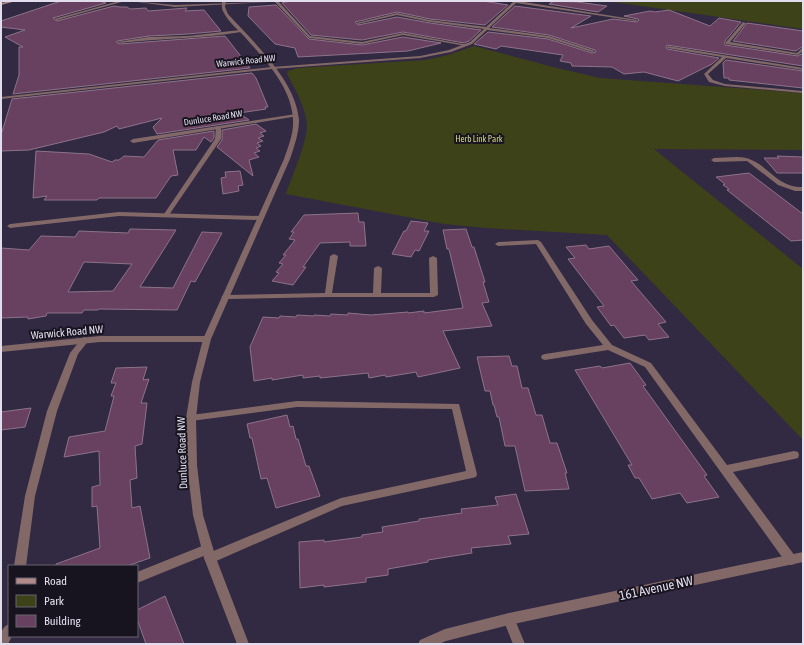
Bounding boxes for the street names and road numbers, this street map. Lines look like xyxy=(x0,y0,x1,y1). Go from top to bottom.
street label: Warwick Road NW xyxy=(216,53,276,69)
street label: Dunluce Road NW xyxy=(183,108,244,128)
street label: Warwick Road NW xyxy=(30,323,104,341)
street label: Dunluce Road NW xyxy=(175,416,189,489)
street label: 161 Avenue NW xyxy=(618,573,695,603)

